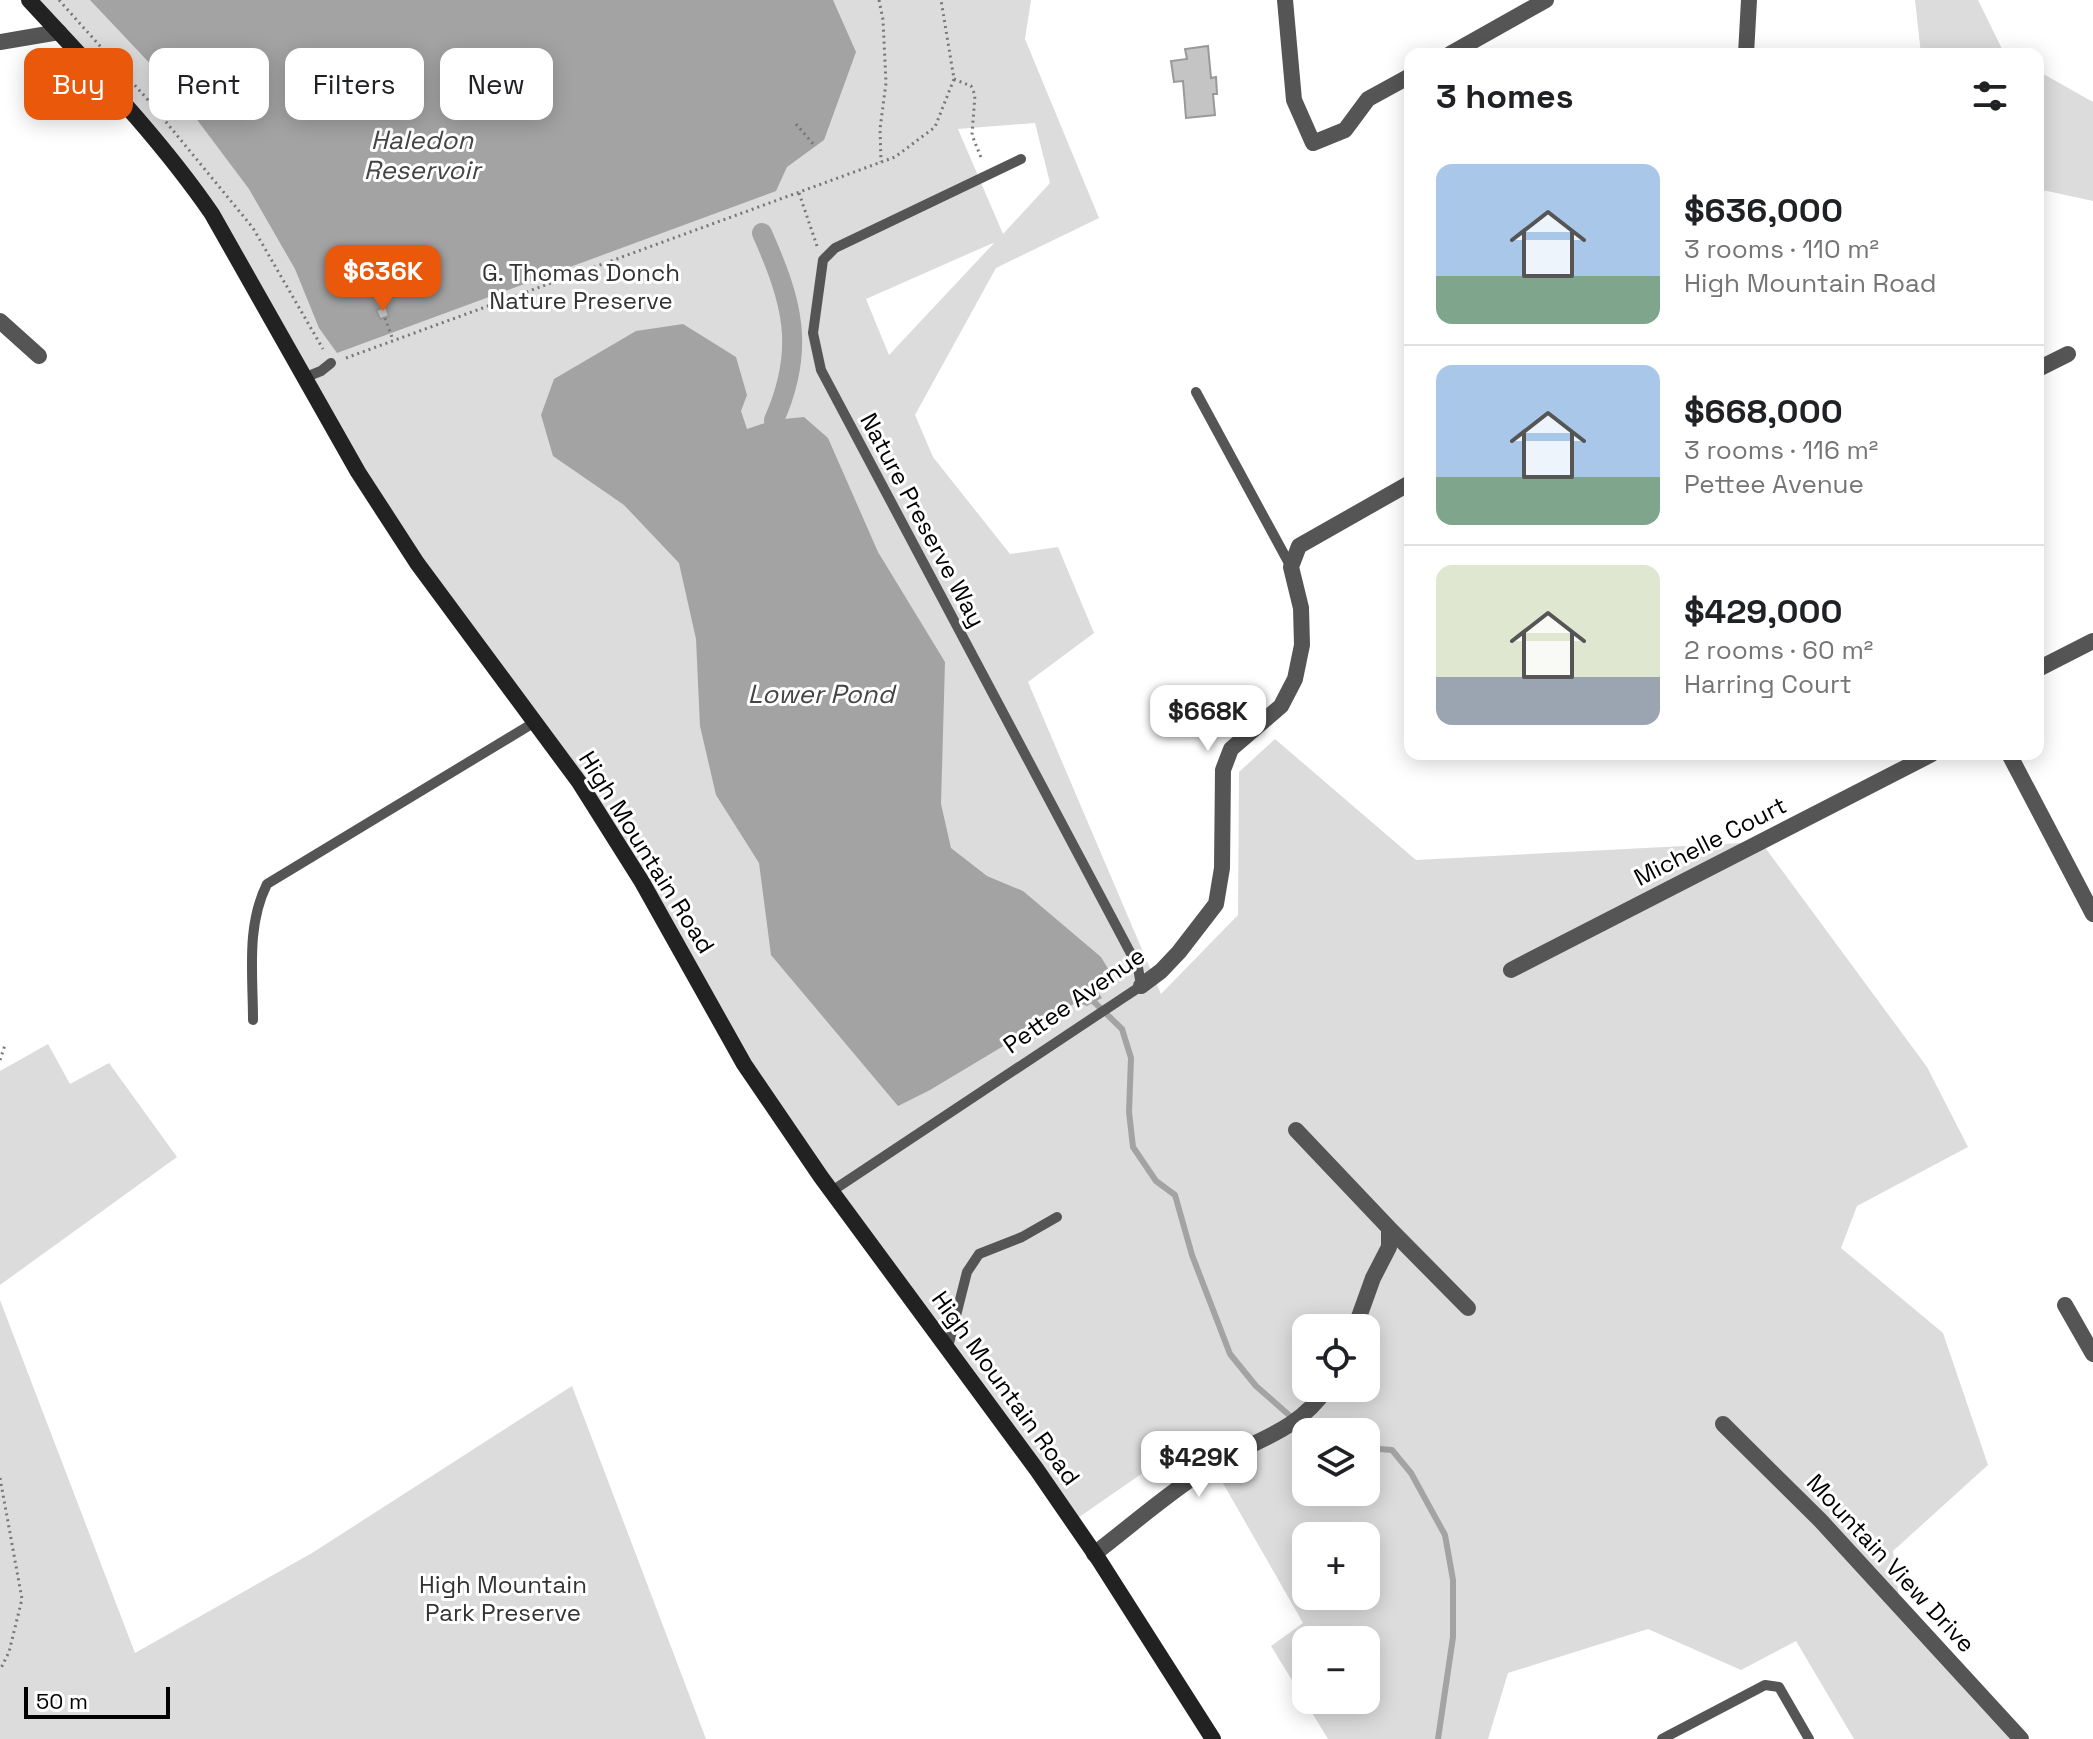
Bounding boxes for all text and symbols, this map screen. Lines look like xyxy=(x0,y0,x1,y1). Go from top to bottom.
chip: Buy xyxy=(24,48,133,120)
chip: Rent xyxy=(149,48,269,120)
chip: Filters xyxy=(285,48,424,120)
chip: New xyxy=(440,48,553,120)
icon: filters xyxy=(1968,74,2012,118)
text: 3 homes xyxy=(1436,75,1574,118)
water label: Haledon Reservoir xyxy=(364,123,483,187)
text: $636,000 xyxy=(1684,189,1843,232)
icon: home xyxy=(1500,196,1596,292)
text: 3 rooms · 110 m² xyxy=(1684,232,1879,266)
pin: $636K xyxy=(327,245,439,313)
text: $636K xyxy=(343,254,423,288)
park label: G. Thomas Donch Nature Preserve xyxy=(482,257,680,316)
text: High Mountain Road xyxy=(1684,266,1936,300)
text: $668,000 xyxy=(1684,390,1843,433)
icon: home xyxy=(1500,397,1596,493)
street label: Nature Preserve Way xyxy=(853,407,993,633)
text: 3 rooms · 116 m² xyxy=(1684,433,1878,467)
text: Pettee Avenue xyxy=(1684,467,1864,501)
text: $429,000 xyxy=(1684,590,1843,633)
icon: home xyxy=(1500,597,1596,693)
text: 2 rooms · 60 m² xyxy=(1684,633,1873,667)
text: Harring Court xyxy=(1684,667,1852,701)
water label: Lower Pond xyxy=(748,677,897,711)
pin: $668K xyxy=(1152,685,1264,753)
text: $668K xyxy=(1168,694,1248,728)
street label: High Mountain Road xyxy=(572,745,722,959)
street label: Michelle Court xyxy=(1629,789,1791,893)
street label: Pettee Avenue xyxy=(997,940,1151,1060)
street label: High Mountain Road xyxy=(925,1285,1087,1491)
map controls xyxy=(1292,1314,1380,1714)
button: locate xyxy=(1292,1314,1380,1402)
button: layers xyxy=(1292,1418,1380,1506)
pin: $429K xyxy=(1143,1431,1255,1499)
text: $429K xyxy=(1159,1440,1239,1474)
street label: Mountain View Drive xyxy=(1800,1467,1982,1659)
button: + xyxy=(1292,1522,1380,1610)
park label: High Mountain Park Preserve xyxy=(419,1569,587,1628)
button: − xyxy=(1292,1626,1380,1714)
scale bar xyxy=(24,1683,170,1719)
text: 50 m xyxy=(36,1687,88,1715)

